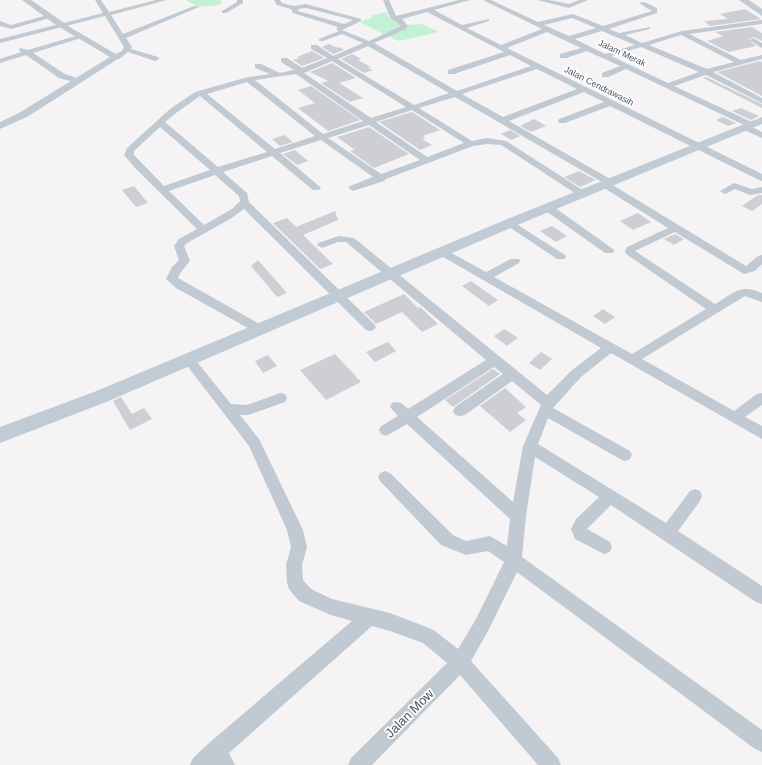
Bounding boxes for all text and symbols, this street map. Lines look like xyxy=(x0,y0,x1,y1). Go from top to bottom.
street label: Jalam Merak xyxy=(597,38,648,69)
street label: Jalan Cendrawasih xyxy=(563,64,635,108)
street label: Jalan Mow xyxy=(382,686,437,741)

